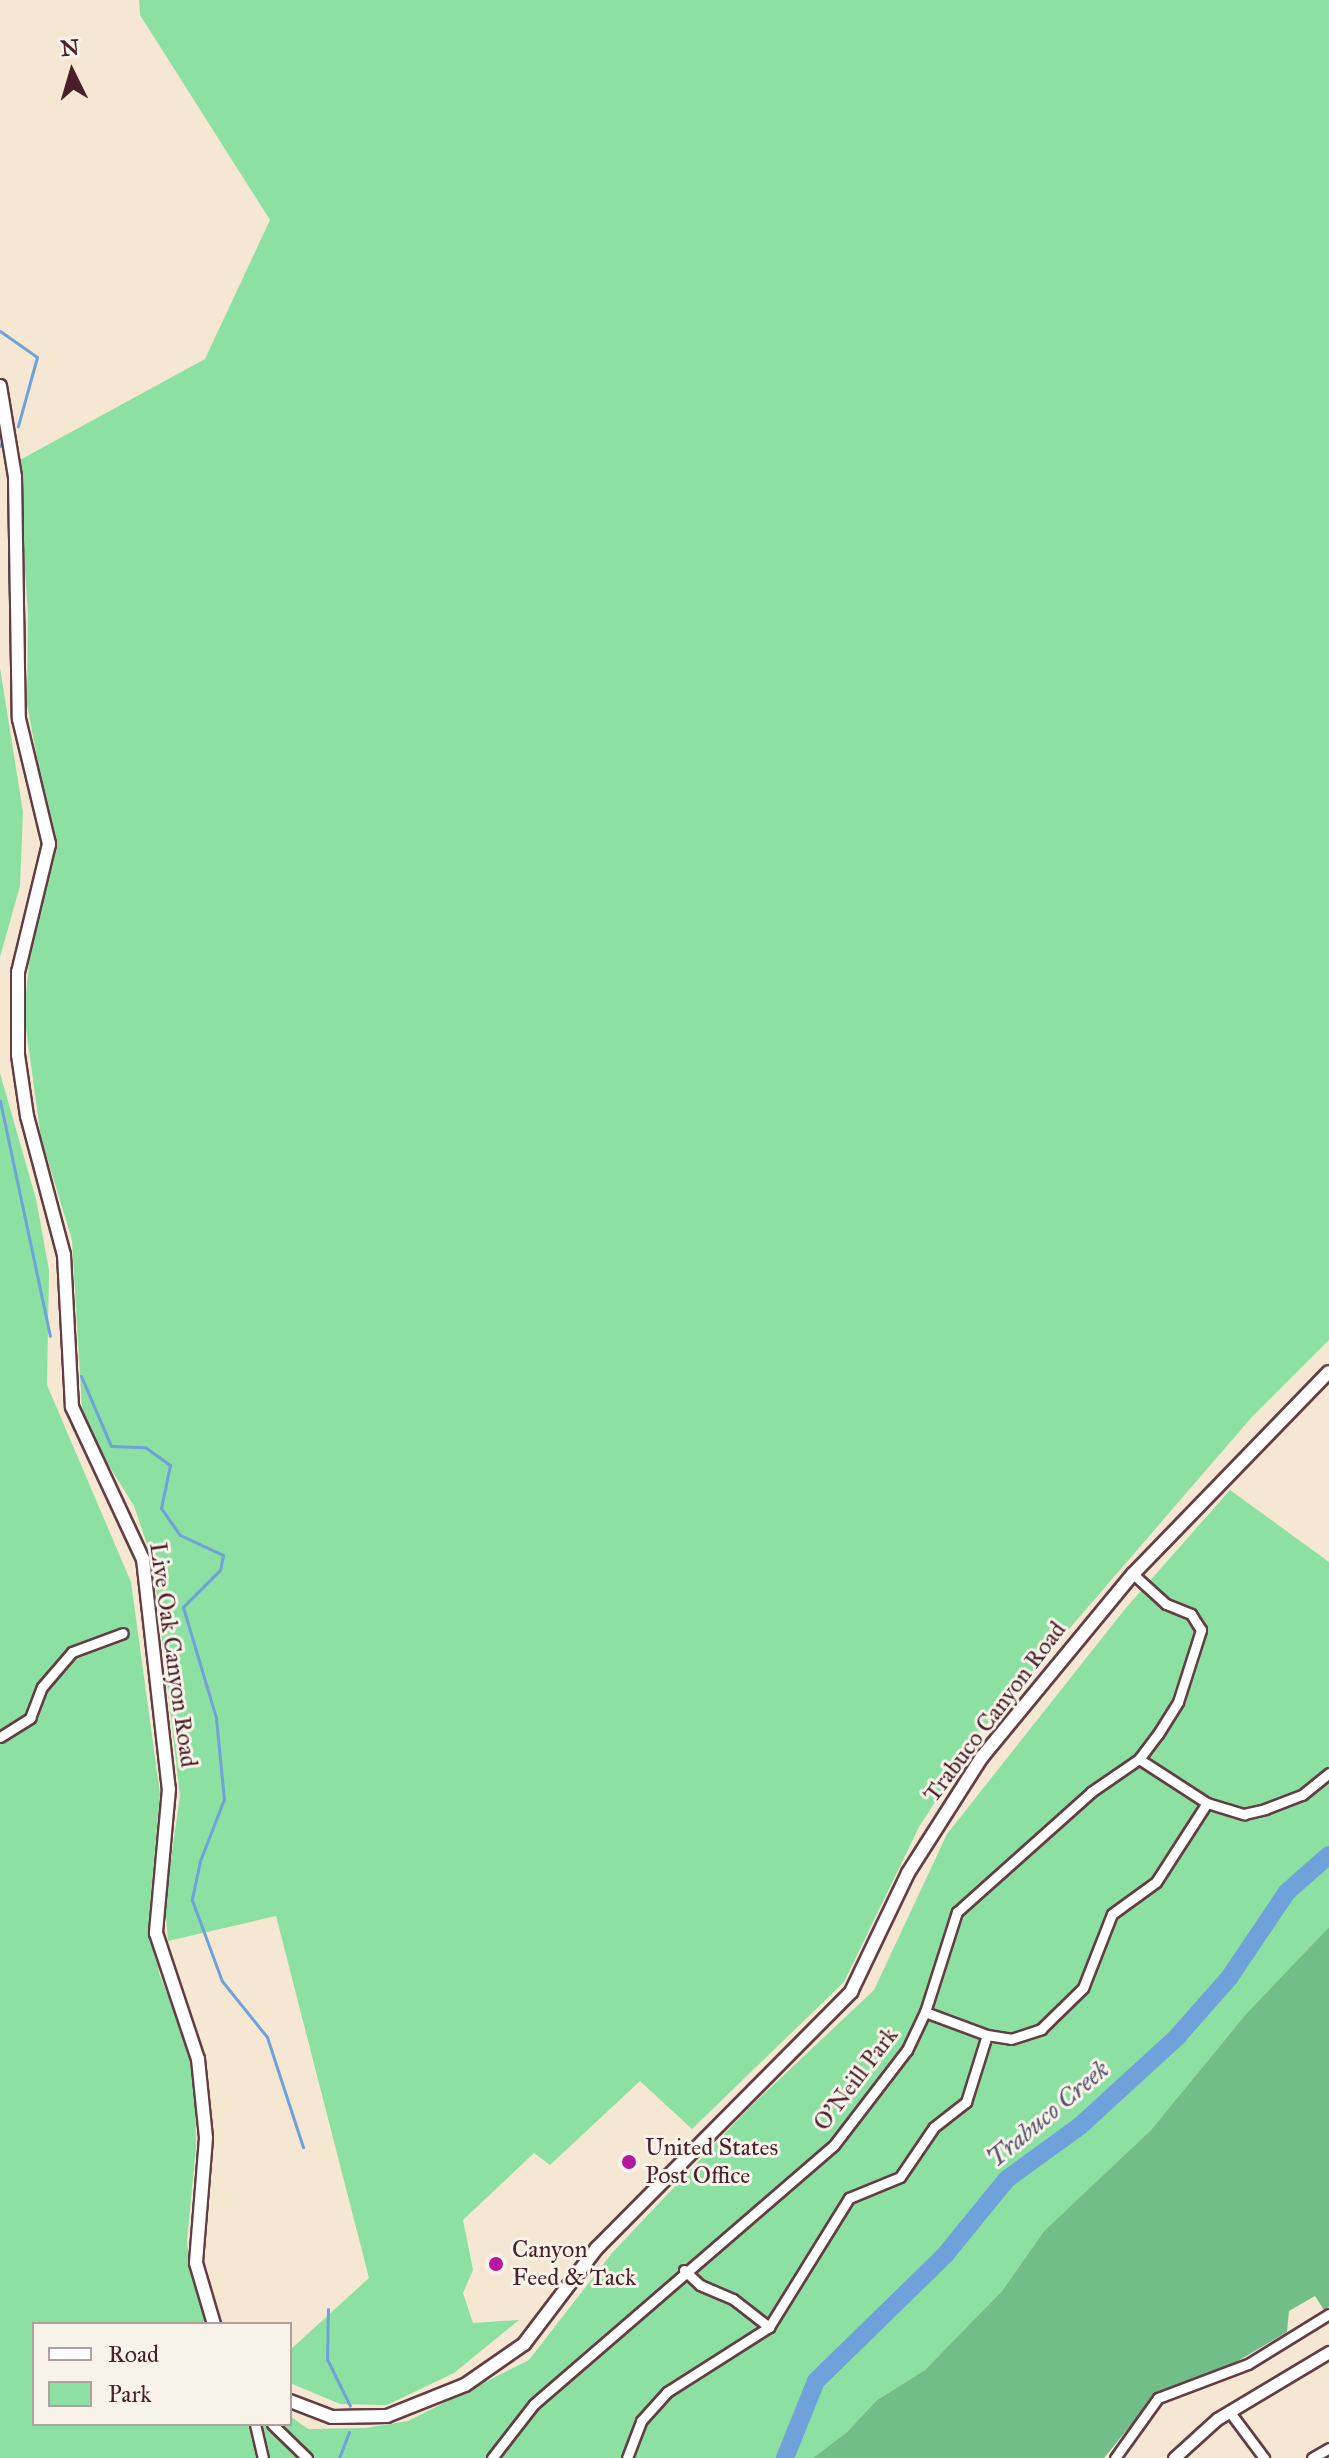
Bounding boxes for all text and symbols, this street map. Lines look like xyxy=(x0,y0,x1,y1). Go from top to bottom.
north arrow xyxy=(32,32,112,112)
text: N xyxy=(59,33,80,62)
street label: Live Oak Canyon Road xyxy=(143,1541,203,1769)
street label: Trabuco Canyon Road xyxy=(918,1616,1072,1808)
street label: O'Neill Park xyxy=(808,2021,904,2137)
water label: Trabuco Creek xyxy=(981,2054,1115,2174)
place label: United States Post Office xyxy=(645,2134,778,2190)
marker: United States Post Office xyxy=(620,2153,638,2171)
place label: Canyon Feed & Tack xyxy=(512,2236,636,2292)
marker: Canyon Feed & Tack xyxy=(487,2255,505,2273)
legend xyxy=(32,2322,292,2426)
text: Road xyxy=(108,2339,159,2369)
text: Park xyxy=(108,2379,151,2409)

